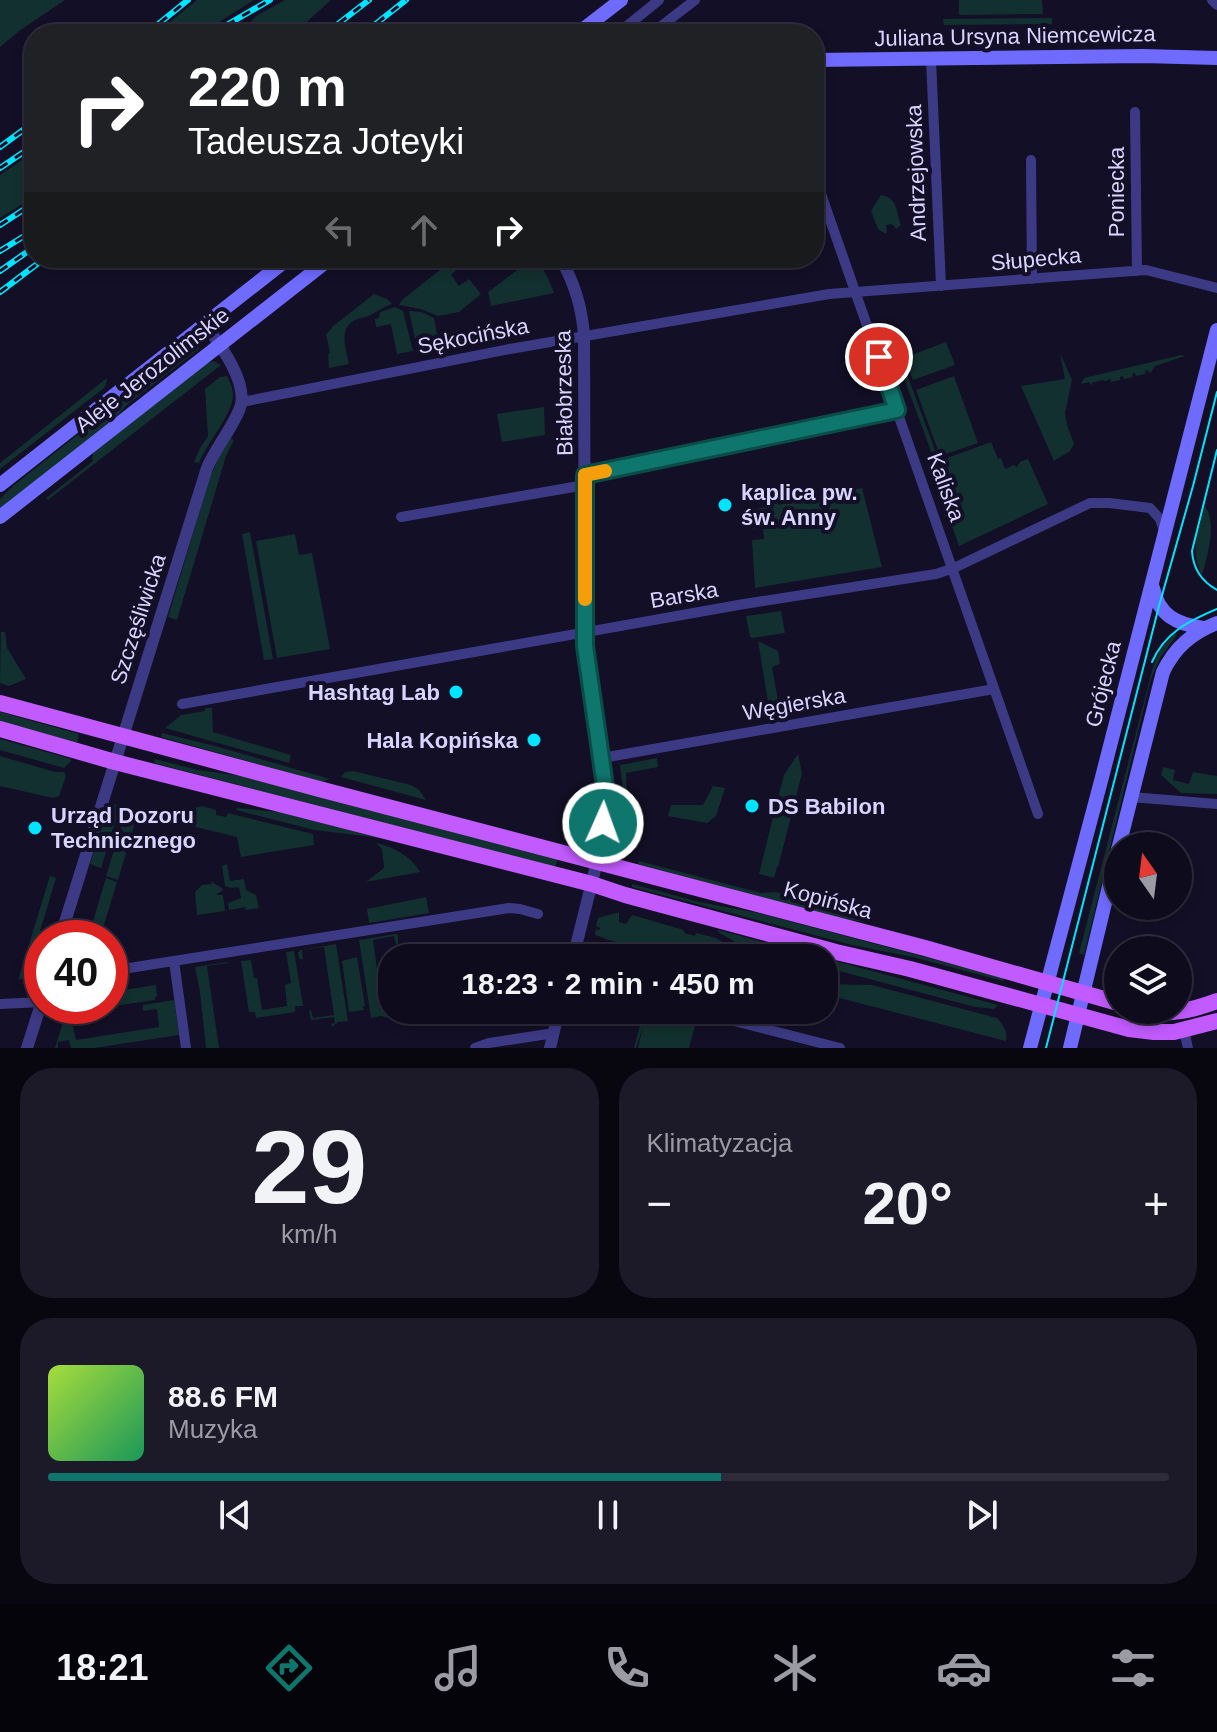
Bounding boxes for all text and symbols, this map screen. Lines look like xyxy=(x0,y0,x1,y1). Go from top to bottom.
street label: Juliana Ursyna Niemcewicza xyxy=(874,21,1157,51)
text: 220 m xyxy=(188,55,347,118)
icon: right xyxy=(56,56,160,160)
street label: Andrzejowska xyxy=(901,103,931,242)
text: Tadeusza Joteyki xyxy=(188,121,464,162)
street label: Poniecka xyxy=(1104,146,1129,237)
icon: left xyxy=(318,208,362,252)
icon: ahead xyxy=(402,208,446,252)
icon: right xyxy=(486,208,530,252)
street label: Słupecka xyxy=(990,243,1083,275)
street label: Aleje Jerozolimskie xyxy=(70,302,234,438)
street label: Sękocińska xyxy=(415,313,531,359)
pin xyxy=(845,323,913,391)
street label: Białobrzeska xyxy=(550,329,578,456)
icon: arrive xyxy=(857,335,901,379)
street label: Kaliska xyxy=(922,449,970,525)
place label: kaplica pw. św. Anny xyxy=(741,480,858,530)
marker: kaplica pw. św. Anny xyxy=(716,496,734,514)
street label: Szczęśliwicka xyxy=(105,550,171,687)
street label: Barska xyxy=(648,577,721,613)
street label: Grójecka xyxy=(1080,638,1126,730)
place label: Hashtag Lab xyxy=(308,680,440,705)
marker: Hashtag Lab xyxy=(447,683,465,701)
street label: Węgierska xyxy=(741,683,848,725)
place label: Hala Kopińska xyxy=(366,728,519,753)
marker: Hala Kopińska xyxy=(525,731,543,749)
position arrow xyxy=(561,781,645,865)
place label: DS Babilon xyxy=(768,794,885,819)
marker: DS Babilon xyxy=(743,797,761,815)
place label: Urząd Dozoru Technicznego xyxy=(51,803,196,853)
marker: Urząd Dozoru Technicznego xyxy=(26,819,44,837)
north arrow xyxy=(1104,832,1192,920)
map controls xyxy=(1104,832,1192,1024)
street label: Kopińska xyxy=(781,876,876,924)
speed limit sign: 40 xyxy=(24,920,128,1024)
button: layers xyxy=(1104,936,1192,1024)
text: 18:23 · 2 min · 450 m xyxy=(461,967,755,1000)
text: 29 xyxy=(251,1109,367,1225)
text: Klimatyzacja xyxy=(647,1128,792,1158)
text: 20° xyxy=(862,1170,953,1237)
text: − xyxy=(647,1179,672,1228)
text: + xyxy=(1143,1179,1169,1228)
text: km/h xyxy=(281,1219,337,1249)
text: 88.6 FM xyxy=(168,1380,278,1413)
text: Muzyka xyxy=(168,1414,258,1444)
icon: previous xyxy=(213,1493,257,1537)
icon: pause xyxy=(586,1493,630,1537)
icon: next xyxy=(960,1493,1004,1537)
icon: directions xyxy=(261,1640,317,1696)
icon: music xyxy=(430,1640,486,1696)
icon: phone xyxy=(599,1640,655,1696)
icon: climate xyxy=(767,1640,823,1696)
icon: car xyxy=(936,1640,992,1696)
icon: filters xyxy=(1105,1640,1161,1696)
text: 18:21 xyxy=(56,1647,148,1688)

